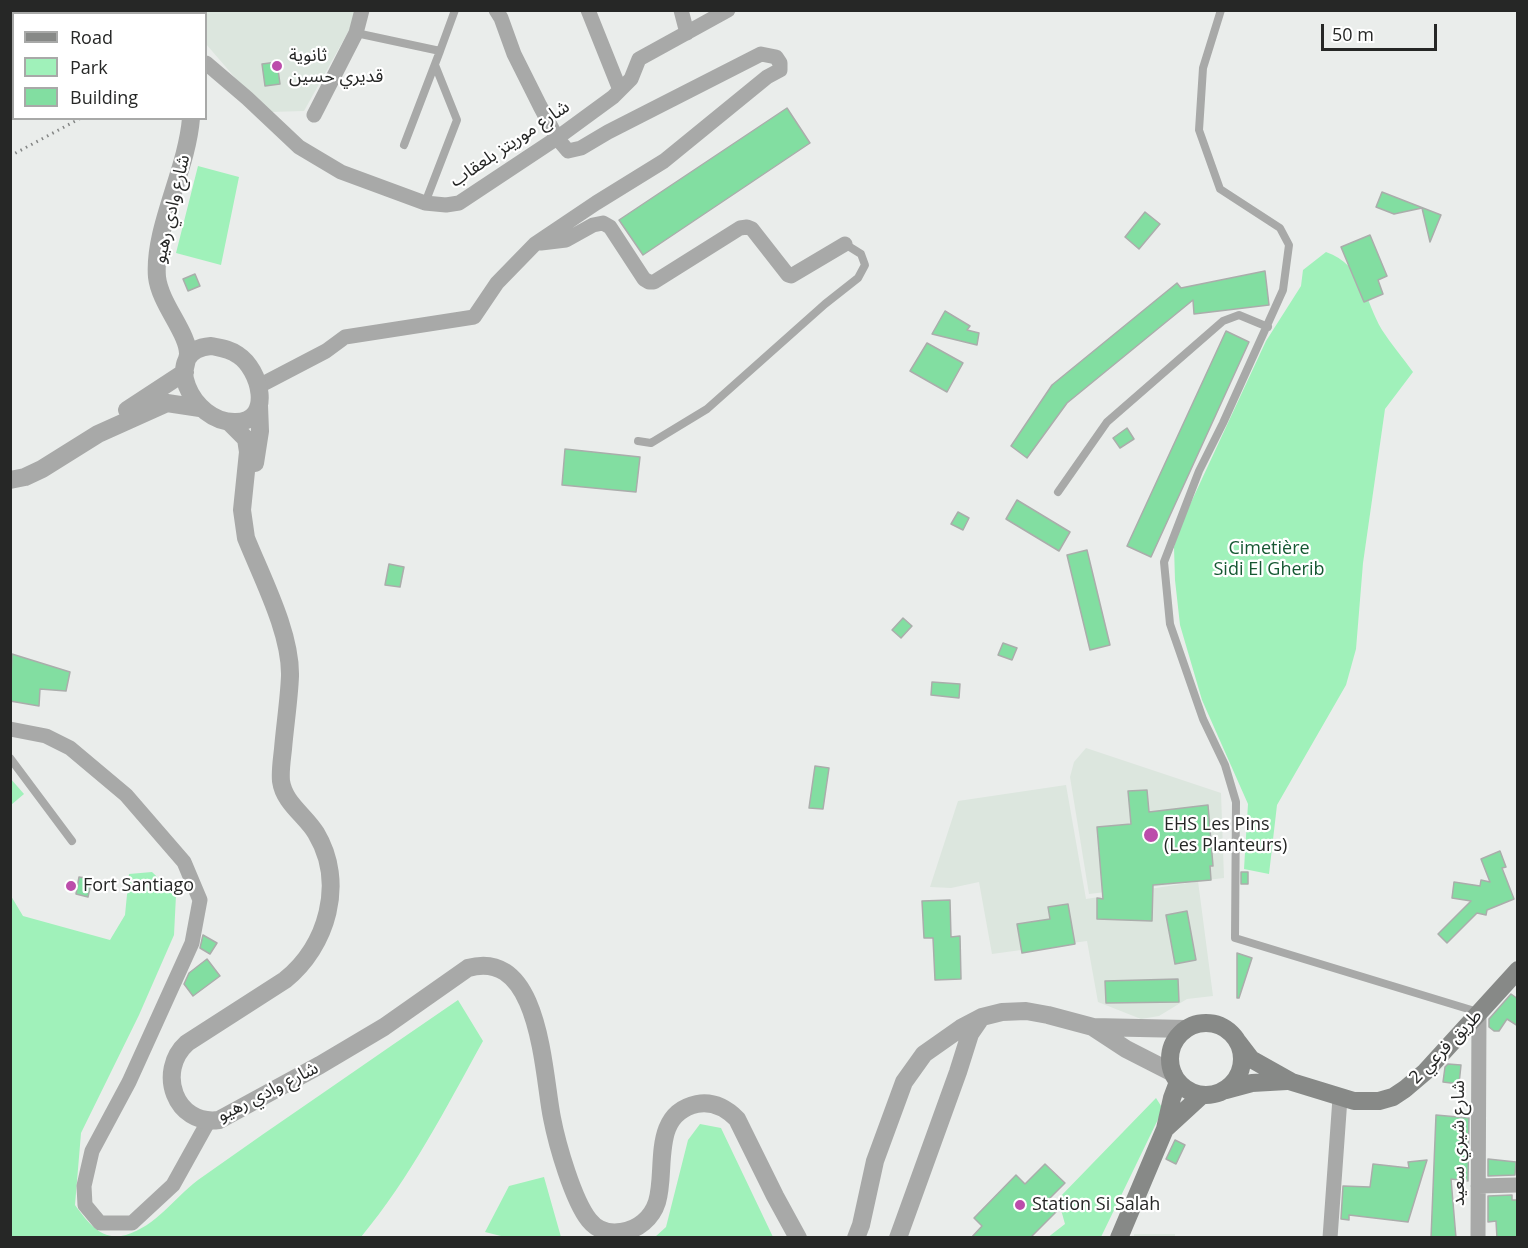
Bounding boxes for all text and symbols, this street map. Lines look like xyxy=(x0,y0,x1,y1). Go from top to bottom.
legend xyxy=(12,12,207,120)
scale bar xyxy=(1324,12,1440,50)
text: 50 m xyxy=(1332,22,1374,46)
text: Road xyxy=(70,25,113,49)
place label: ثانوية قديري حسين xyxy=(289,45,383,88)
text: Park xyxy=(70,55,108,79)
marker: ثانوية قديري حسين xyxy=(270,59,284,73)
text: Building xyxy=(70,85,138,109)
street label: شارع موريتز بلعقاب xyxy=(446,96,574,192)
street label: شارع وادي رهيو xyxy=(149,153,195,265)
park label: Cimetière Sidi El Gherib xyxy=(1213,538,1325,580)
place label: EHS Les Pins (Les Planteurs) xyxy=(1164,814,1287,856)
marker: EHS Les Pins (Les Planteurs) xyxy=(1142,826,1160,844)
place label: Fort Santiago xyxy=(83,875,194,897)
marker: Fort Santiago xyxy=(64,879,78,893)
street label: طريق فرعي 2 xyxy=(1405,1005,1487,1089)
street label: شارع وادي رهيو xyxy=(214,1057,322,1127)
street label: شارع شيري سعيد xyxy=(1448,1080,1470,1206)
place label: Station Si Salah xyxy=(1032,1194,1160,1216)
marker: Station Si Salah xyxy=(1013,1198,1027,1212)

